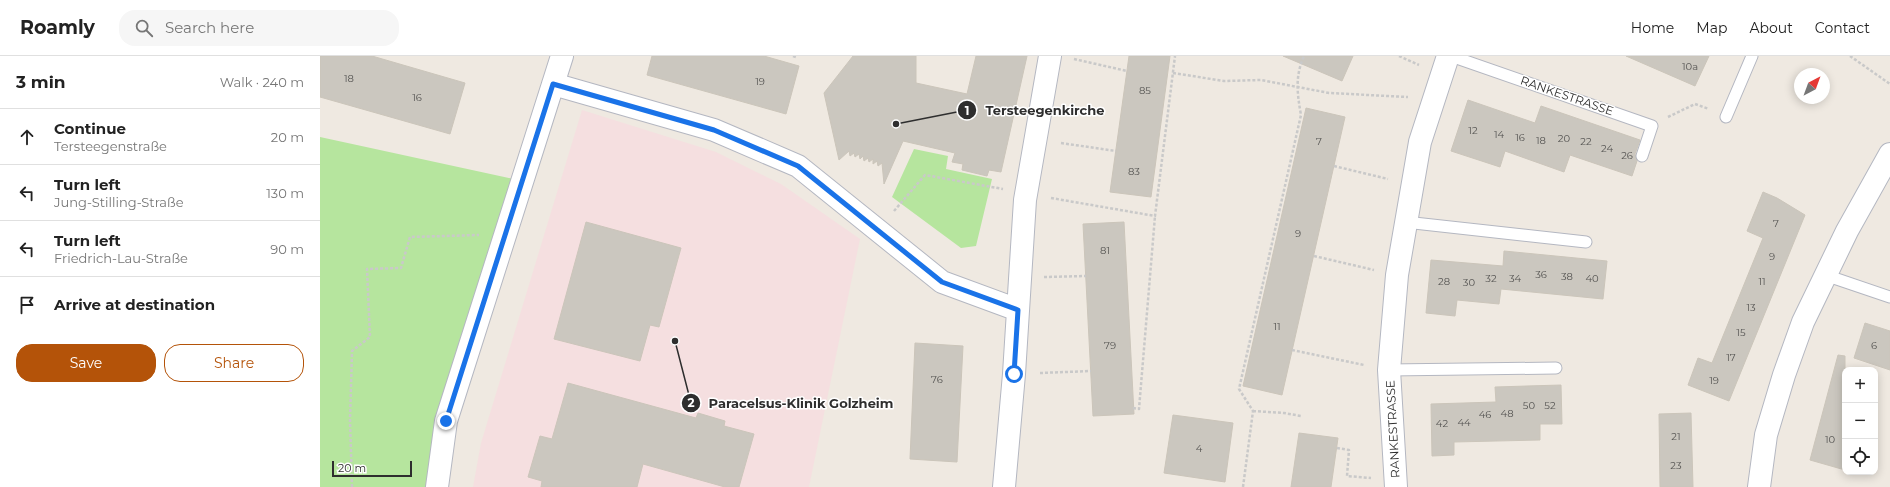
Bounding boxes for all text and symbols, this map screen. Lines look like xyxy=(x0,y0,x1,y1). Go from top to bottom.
search box xyxy=(119,10,399,46)
text: Roamly xyxy=(20,16,95,39)
icon: search xyxy=(133,17,155,39)
text: Search here xyxy=(165,18,254,37)
text: Home xyxy=(1631,19,1674,37)
text: Map xyxy=(1696,19,1727,37)
text: About xyxy=(1749,19,1793,37)
text: Contact xyxy=(1815,19,1870,37)
house number: 10a xyxy=(1682,60,1698,73)
north arrow xyxy=(1794,68,1830,104)
text: 3 min xyxy=(16,72,66,92)
house number: 18 xyxy=(344,72,354,85)
street label: RANKESTRASSE xyxy=(1518,73,1616,119)
text: Walk · 240 m xyxy=(220,74,304,90)
house number: 19 xyxy=(755,75,765,88)
house number: 85 xyxy=(1139,84,1151,97)
house number: 16 xyxy=(412,91,422,104)
callout: Tersteegenkirche xyxy=(957,98,1112,123)
text: Tersteegenkirche xyxy=(986,102,1104,118)
text: 1 xyxy=(965,103,969,118)
text: Continue xyxy=(54,119,126,138)
house number: 12 xyxy=(1468,124,1478,137)
icon: ahead xyxy=(16,126,38,148)
house number: 14 xyxy=(1494,128,1504,141)
text: 20 m xyxy=(271,129,304,145)
house number: 16 xyxy=(1515,131,1525,144)
house number: 20 xyxy=(1558,132,1571,145)
house number: 18 xyxy=(1536,134,1546,147)
house number: 7 xyxy=(1316,135,1322,148)
house number: 22 xyxy=(1580,135,1592,148)
text: Tersteegenstraße xyxy=(54,138,167,154)
house number: 24 xyxy=(1601,142,1613,155)
house number: 26 xyxy=(1621,149,1633,162)
house number: 83 xyxy=(1128,165,1140,178)
text: Turn left xyxy=(54,175,121,194)
icon: left xyxy=(16,182,38,204)
text: 130 m xyxy=(266,185,304,201)
text: Jung-Stilling-Straße xyxy=(54,194,184,210)
house number: 7 xyxy=(1773,217,1779,230)
house number: 9 xyxy=(1295,227,1301,240)
text: Turn left xyxy=(54,231,121,250)
icon: left xyxy=(16,238,38,260)
text: 90 m xyxy=(270,241,304,257)
house number: 81 xyxy=(1100,244,1110,257)
text: Friedrich-Lau-Straße xyxy=(54,250,188,266)
house number: 9 xyxy=(1769,250,1775,263)
house number: 36 xyxy=(1535,268,1547,281)
house number: 38 xyxy=(1561,270,1573,283)
house number: 32 xyxy=(1485,272,1497,285)
house number: 34 xyxy=(1509,272,1522,285)
house number: 40 xyxy=(1585,272,1599,285)
house number: 28 xyxy=(1438,275,1450,288)
house number: 11 xyxy=(1758,275,1766,288)
house number: 30 xyxy=(1463,276,1476,289)
icon: arrive xyxy=(16,294,38,316)
text: Arrive at destination xyxy=(54,295,215,314)
house number: 13 xyxy=(1746,301,1756,314)
house number: 11 xyxy=(1273,320,1281,333)
house number: 15 xyxy=(1736,326,1746,339)
house number: 79 xyxy=(1104,339,1116,352)
house number: 6 xyxy=(1871,339,1877,352)
button: Save xyxy=(16,344,156,382)
button: Share xyxy=(164,344,304,382)
house number: 17 xyxy=(1726,351,1736,364)
route start xyxy=(1005,365,1023,383)
map controls xyxy=(1842,367,1878,475)
button: + xyxy=(1842,367,1878,403)
house number: 76 xyxy=(931,373,943,386)
house number: 19 xyxy=(1709,374,1719,387)
street label: RANKESTRASSE xyxy=(1382,380,1403,478)
callout: Paracelsus-Klinik Golzheim xyxy=(681,391,902,416)
text: 2 xyxy=(687,395,695,410)
text: Paracelsus-Klinik Golzheim xyxy=(709,395,893,411)
house number: 50 xyxy=(1523,399,1536,412)
house number: 52 xyxy=(1544,399,1556,412)
button: − xyxy=(1842,403,1878,439)
house number: 48 xyxy=(1500,407,1514,420)
house number: 46 xyxy=(1479,408,1491,421)
route end xyxy=(437,412,455,430)
house number: 44 xyxy=(1457,416,1471,429)
house number: 42 xyxy=(1436,417,1448,430)
house number: 21 xyxy=(1671,430,1681,443)
house number: 10 xyxy=(1825,433,1835,446)
button: locate xyxy=(1842,439,1878,475)
house number: 4 xyxy=(1196,442,1203,455)
scale bar xyxy=(332,459,412,478)
house number: 23 xyxy=(1670,459,1682,472)
text: 20 m xyxy=(338,461,366,475)

